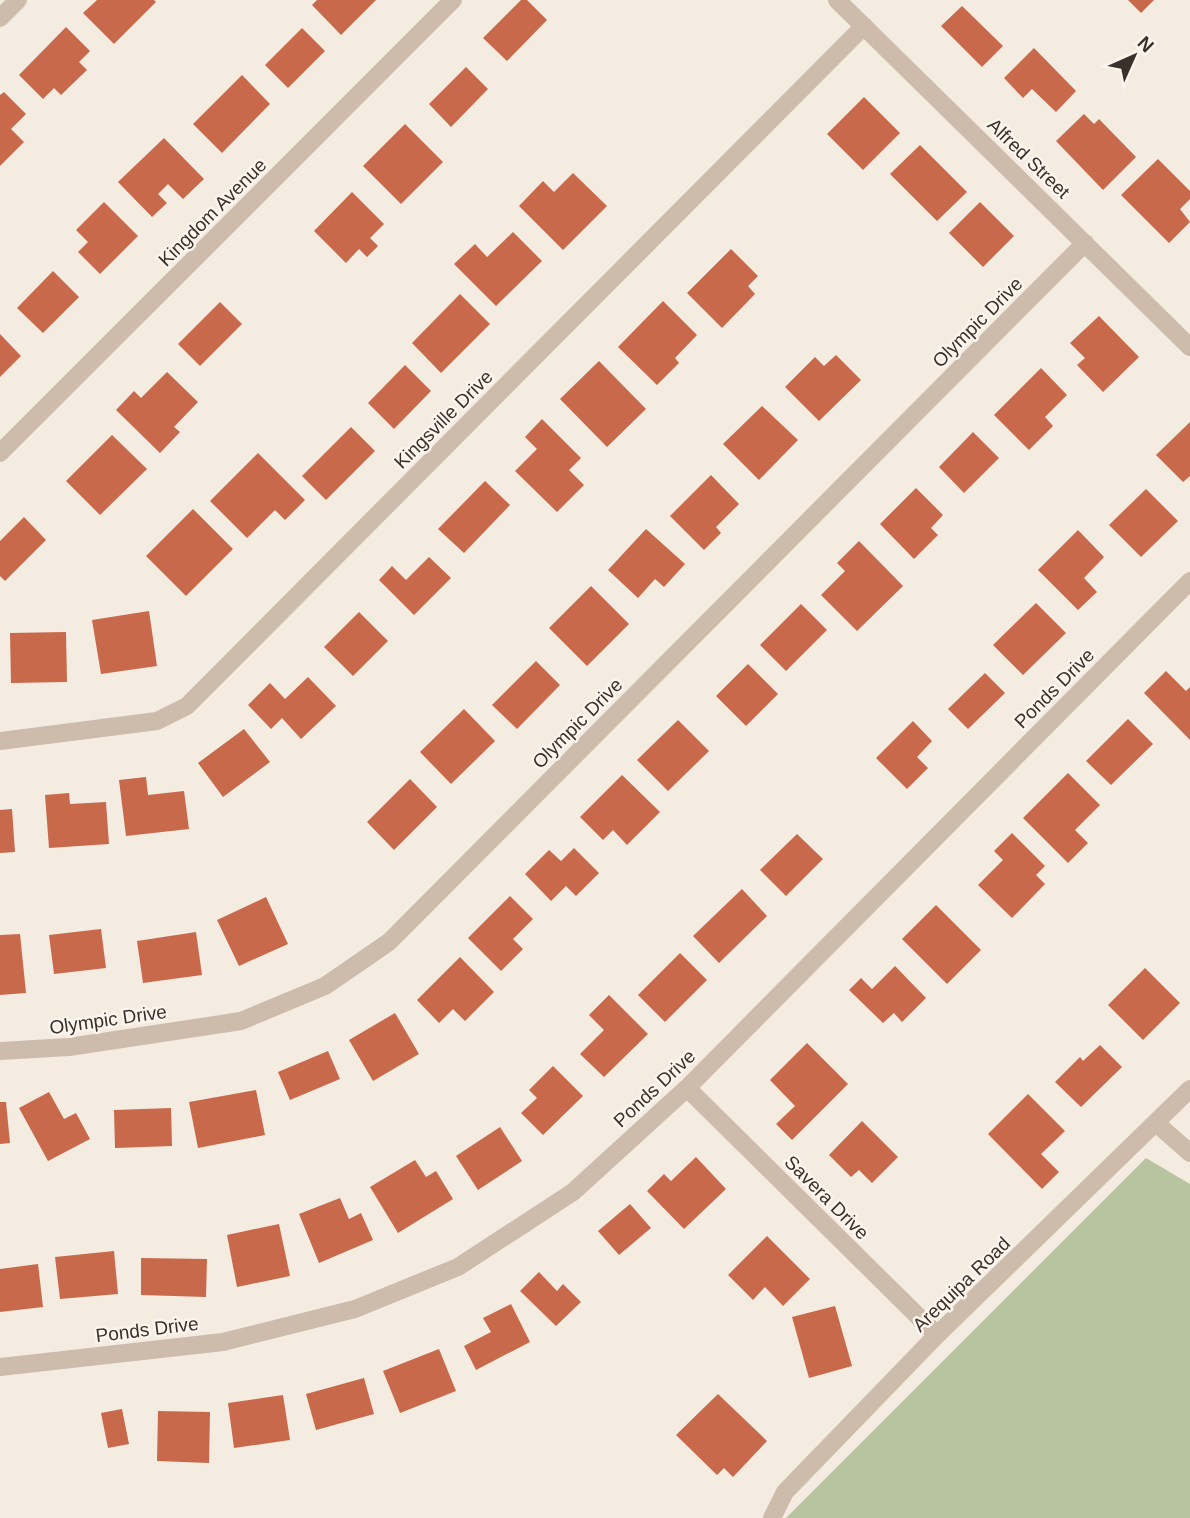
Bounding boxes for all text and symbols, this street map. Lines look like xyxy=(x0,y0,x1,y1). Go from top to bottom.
north arrow xyxy=(1099,21,1169,91)
text: N xyxy=(1133,32,1158,57)
street label: Alfred Street xyxy=(983,114,1074,203)
street label: Kingdom Avenue xyxy=(154,154,270,270)
street label: Olympic Drive xyxy=(928,273,1027,372)
street label: Kingsville Drive xyxy=(390,366,497,473)
street label: Ponds Drive xyxy=(1010,644,1098,732)
street label: Olympic Drive xyxy=(528,674,627,773)
street label: Olympic Drive xyxy=(48,1001,168,1038)
street label: Ponds Drive xyxy=(609,1045,699,1131)
street label: Savera Drive xyxy=(780,1151,873,1244)
street label: Arequipa Road xyxy=(908,1233,1014,1336)
street label: Ponds Drive xyxy=(94,1313,200,1346)

